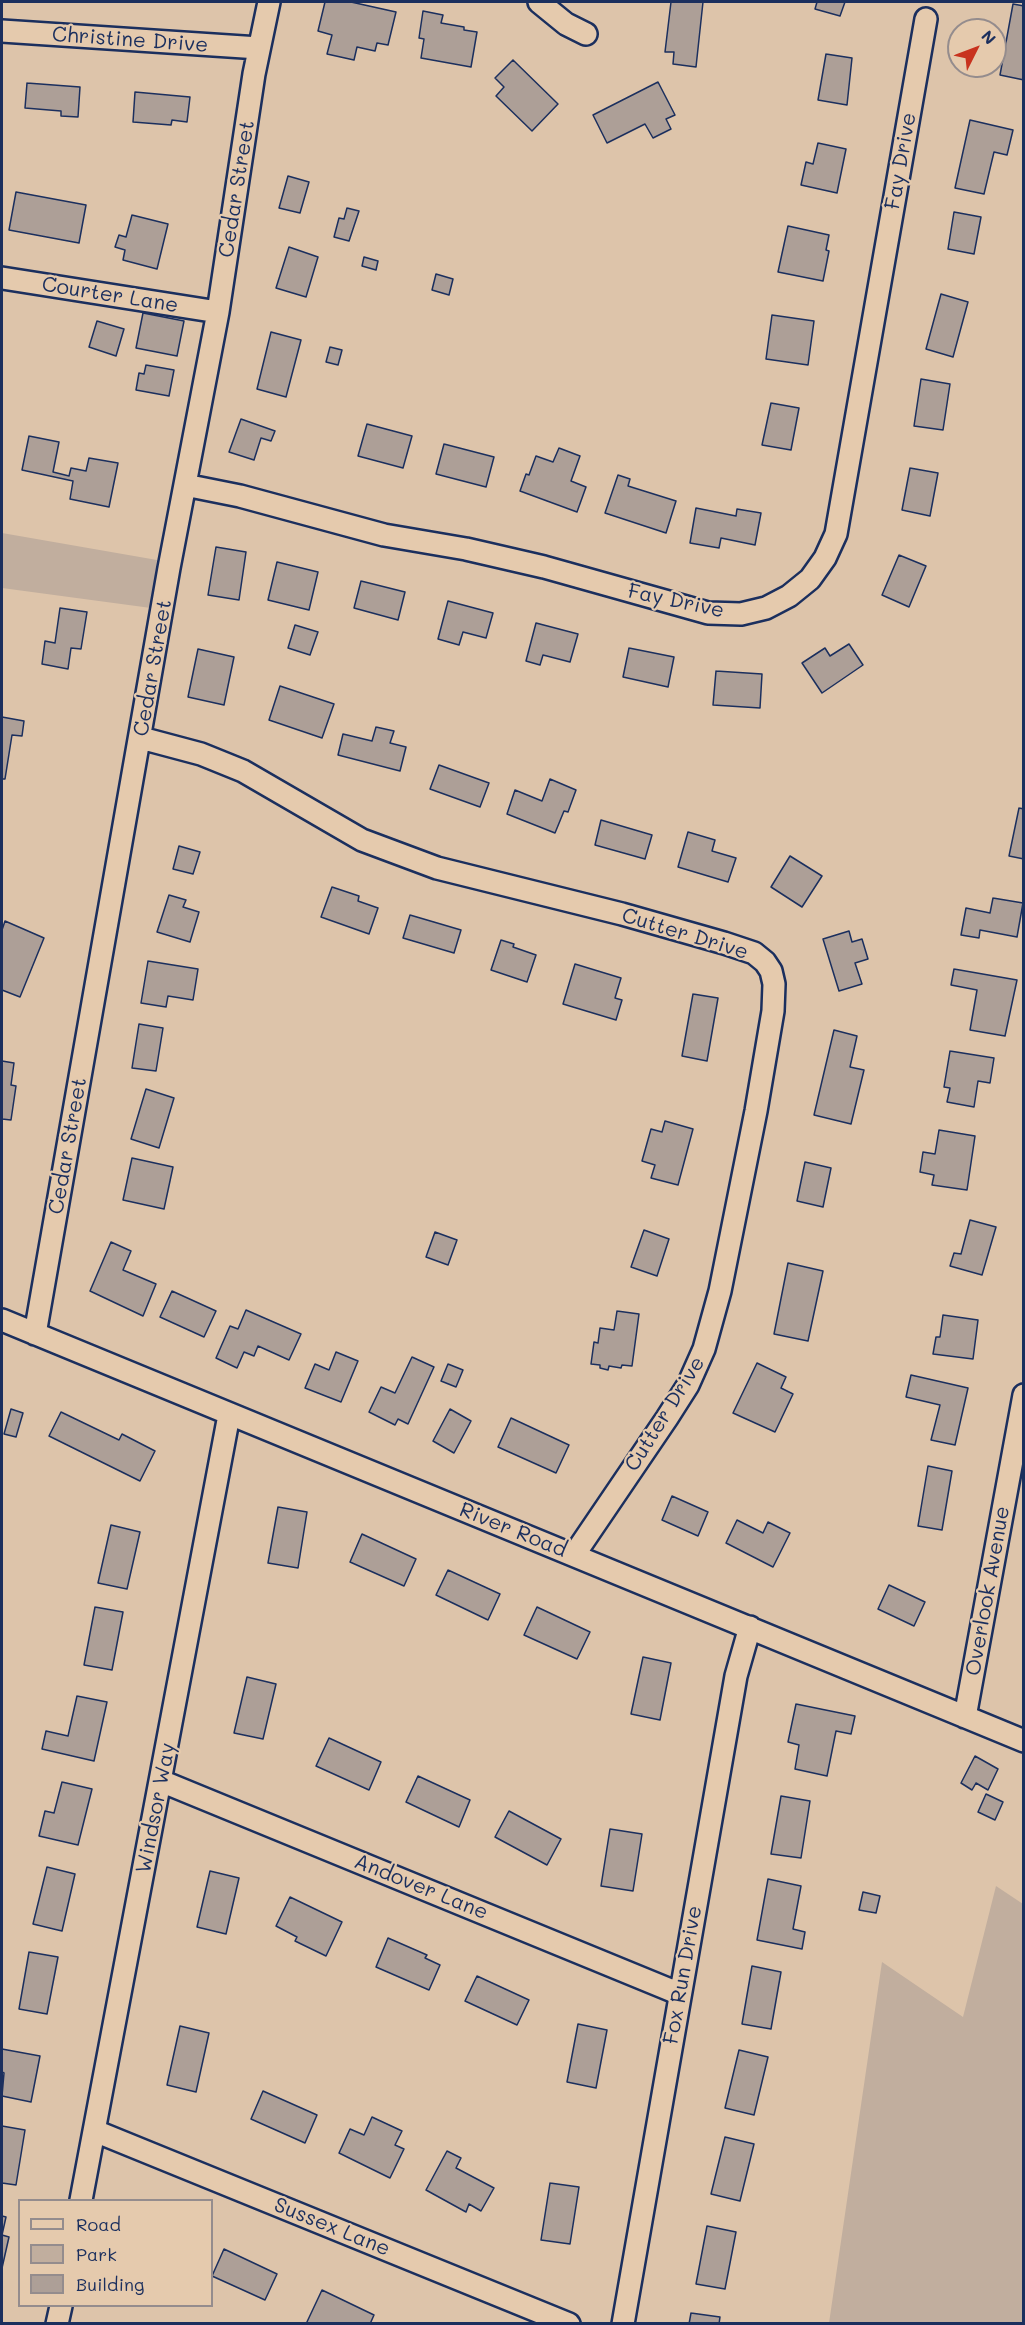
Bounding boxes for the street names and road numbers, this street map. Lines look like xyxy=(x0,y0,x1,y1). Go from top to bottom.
street label: Christine Drive xyxy=(51,22,209,58)
street label: Fay Drive xyxy=(880,111,922,211)
street label: Cedar Street xyxy=(214,119,260,259)
street label: Courter Lane xyxy=(40,272,180,318)
street label: Fay Drive xyxy=(625,578,727,624)
street label: Cedar Street xyxy=(129,598,177,738)
street label: Cutter Drive xyxy=(619,903,751,965)
street label: Cedar Street xyxy=(44,1076,92,1216)
street label: Cutter Drive xyxy=(620,1352,710,1476)
street label: River Road xyxy=(456,1497,570,1563)
street label: Overlook Avenue xyxy=(961,1504,1015,1678)
street label: Windsor Way xyxy=(131,1741,181,1875)
street label: Andover Lane xyxy=(350,1849,492,1925)
street label: Fox Run Drive xyxy=(658,1904,708,2046)
street label: Sussex Lane xyxy=(270,2192,394,2262)

